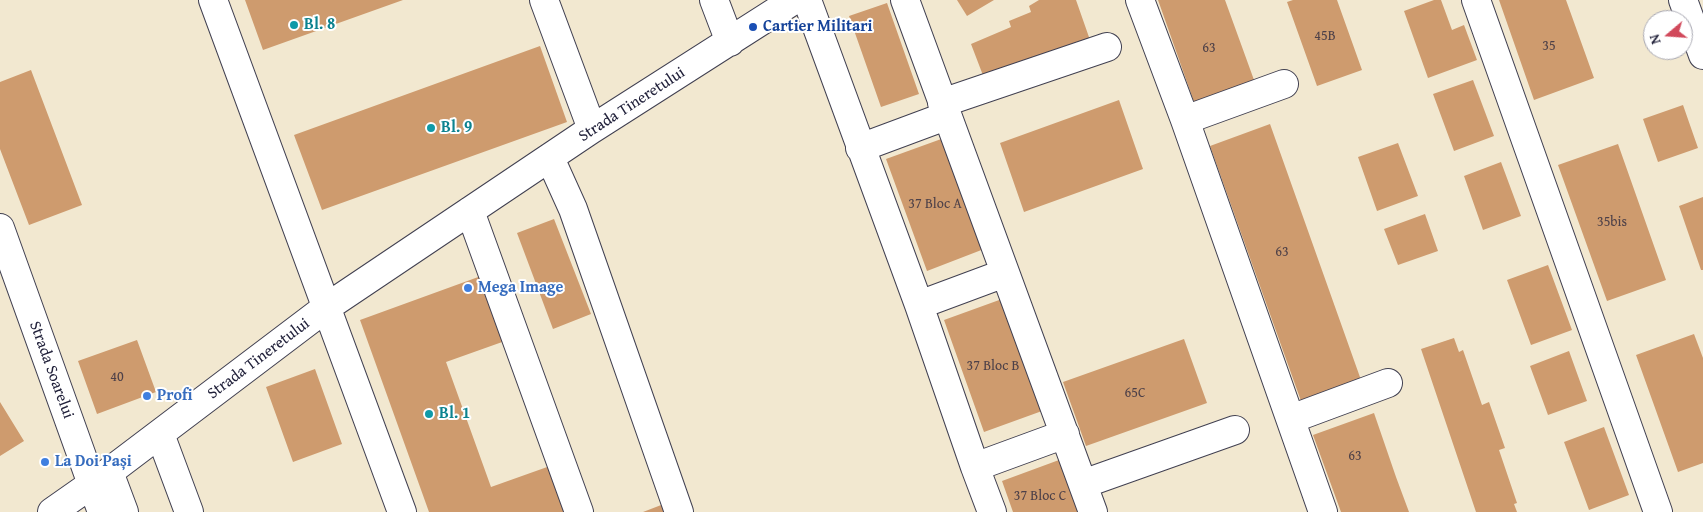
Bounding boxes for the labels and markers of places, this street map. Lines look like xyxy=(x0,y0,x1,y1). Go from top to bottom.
place label: Bl. 8 xyxy=(304,15,335,35)
place label: Cartier Militari xyxy=(763,17,873,37)
marker: Bl. 8 xyxy=(288,19,300,31)
marker: Cartier Militari xyxy=(747,21,759,33)
place label: Bl. 9 xyxy=(441,118,472,138)
marker: Bl. 9 xyxy=(425,122,437,134)
place label: Mega Image xyxy=(478,278,563,298)
marker: Mega Image xyxy=(462,282,474,294)
place label: Profi xyxy=(157,386,192,406)
marker: Profi xyxy=(141,390,153,402)
place label: Bl. 1 xyxy=(439,404,470,424)
marker: Bl. 1 xyxy=(423,408,435,420)
place label: La Doi Pași xyxy=(55,452,132,472)
marker: La Doi Pași xyxy=(39,456,51,468)

